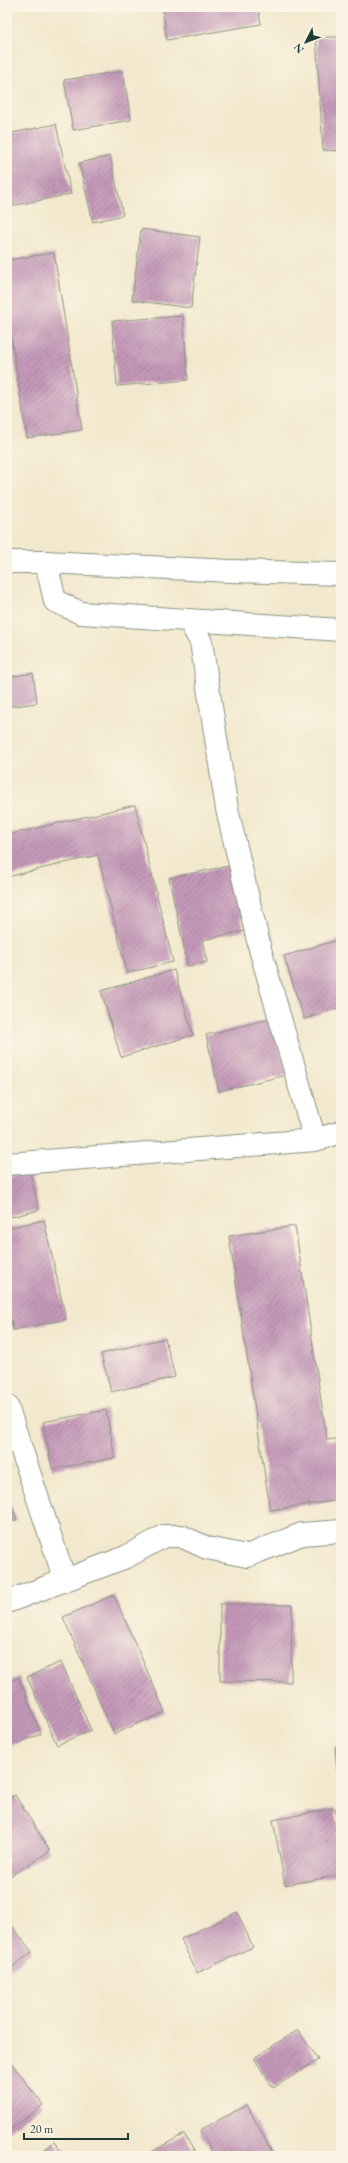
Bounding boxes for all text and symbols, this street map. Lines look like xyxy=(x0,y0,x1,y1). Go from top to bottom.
north arrow xyxy=(286,22,326,62)
text: N xyxy=(290,41,307,57)
scale bar xyxy=(24,2115,128,2141)
text: 20 m xyxy=(30,2121,54,2137)

